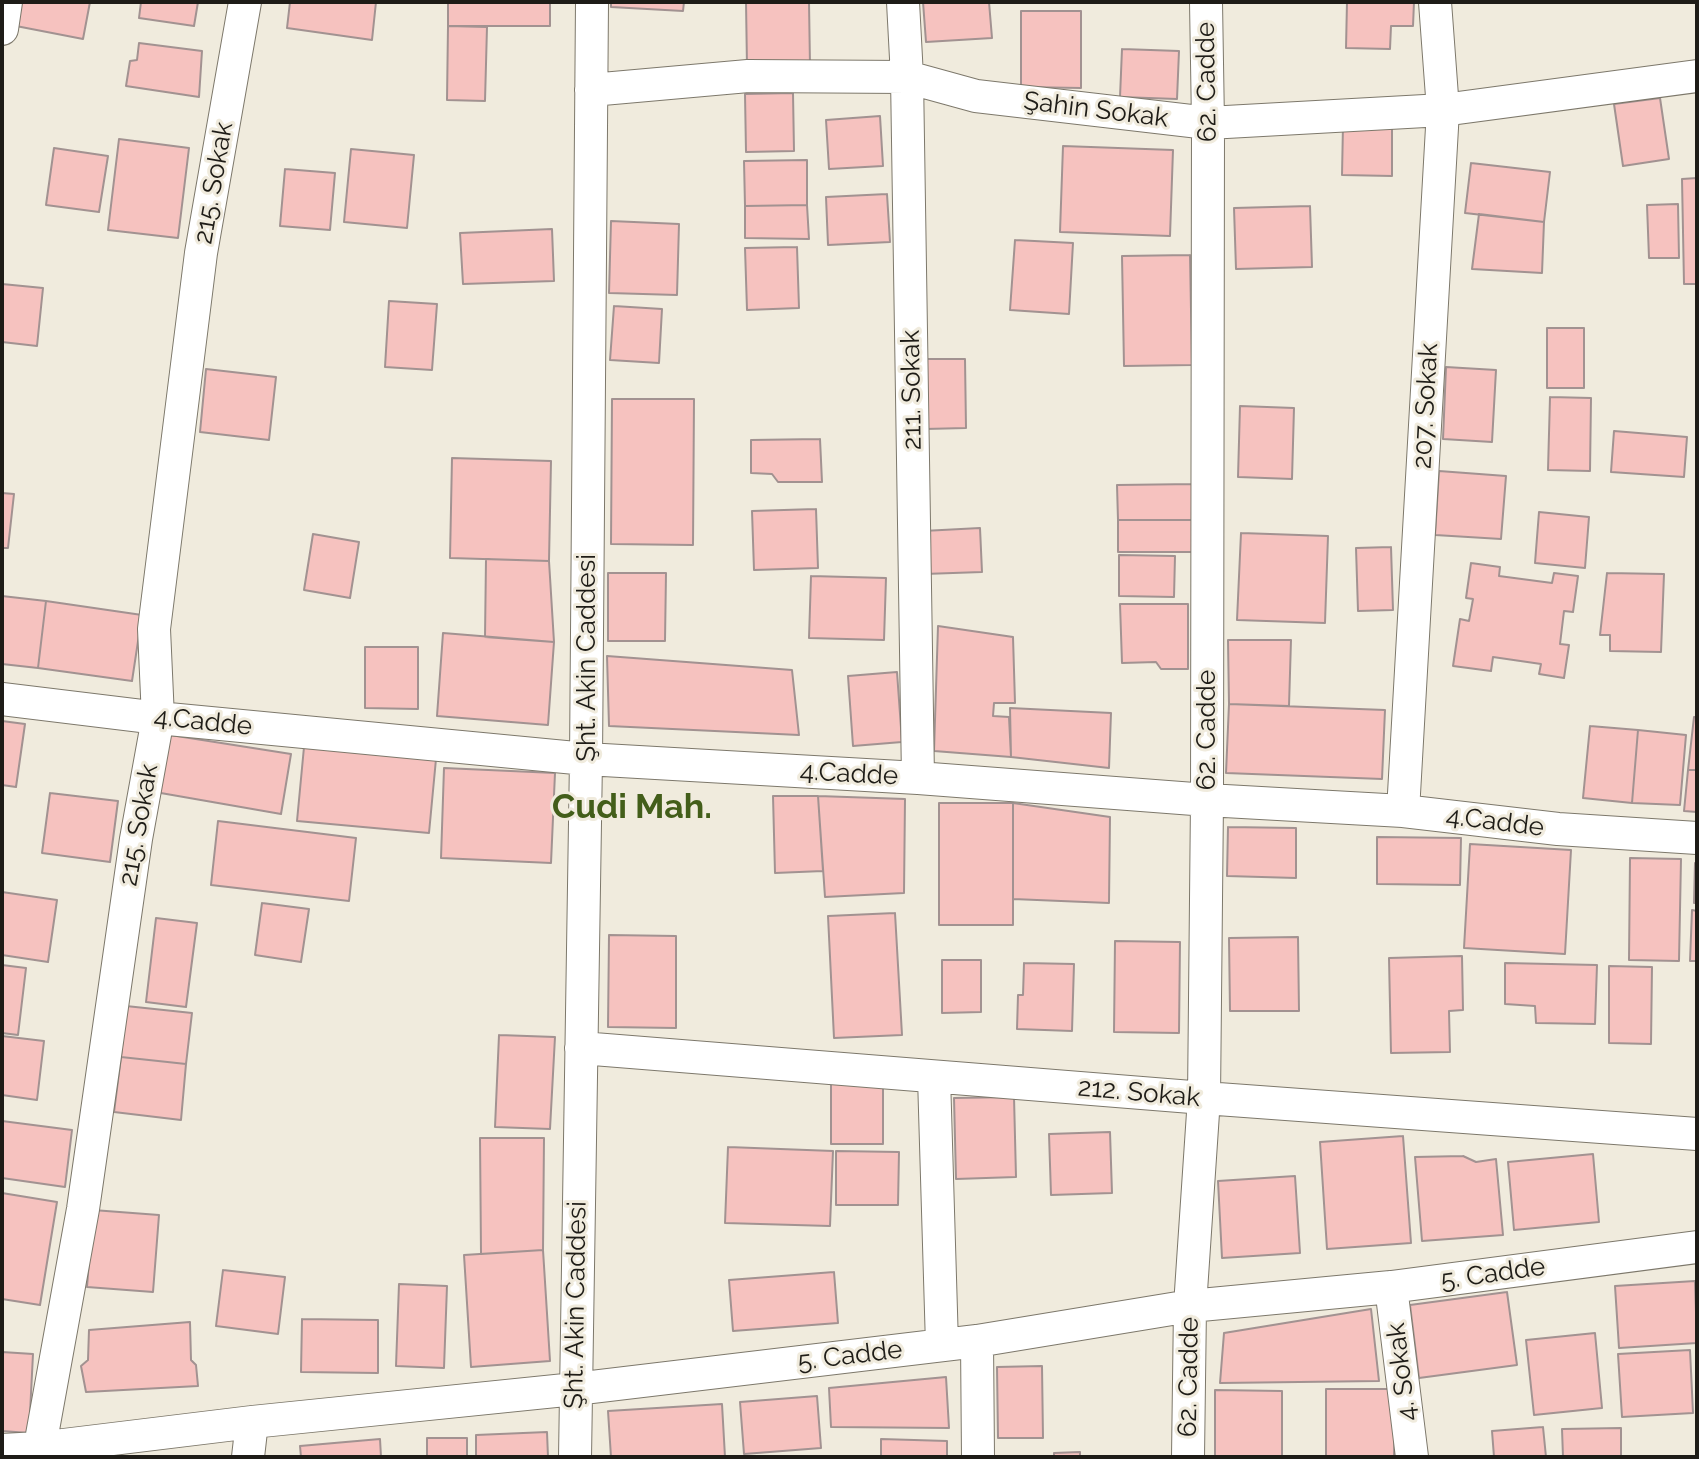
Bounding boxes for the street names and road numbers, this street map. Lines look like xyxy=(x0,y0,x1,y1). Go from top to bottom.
street label: 62. Cadde xyxy=(1190,22,1224,142)
street label: Şahin Sokak xyxy=(1022,86,1170,134)
street label: 215. Sokak xyxy=(188,120,240,246)
street label: 211. Sokak xyxy=(895,330,929,450)
street label: 207. Sokak xyxy=(1407,342,1445,470)
street label: Şht. Akin Caddesi xyxy=(571,554,603,762)
street label: 62. Cadde xyxy=(1191,670,1223,790)
street label: 4.Cadde xyxy=(152,701,254,743)
street label: 4.Cadde xyxy=(799,756,899,792)
street label: 215. Sokak xyxy=(113,762,165,888)
street label: 4.Cadde xyxy=(1444,801,1546,843)
street label: 212. Sokak xyxy=(1077,1072,1201,1114)
street label: Şht. Akin Caddesi xyxy=(559,1201,593,1409)
street label: 5. Cadde xyxy=(1439,1251,1547,1297)
street label: 62. Cadde xyxy=(1172,1317,1206,1437)
street label: 4. Sokak xyxy=(1381,1321,1423,1423)
street label: 5. Cadde xyxy=(796,1334,904,1378)

